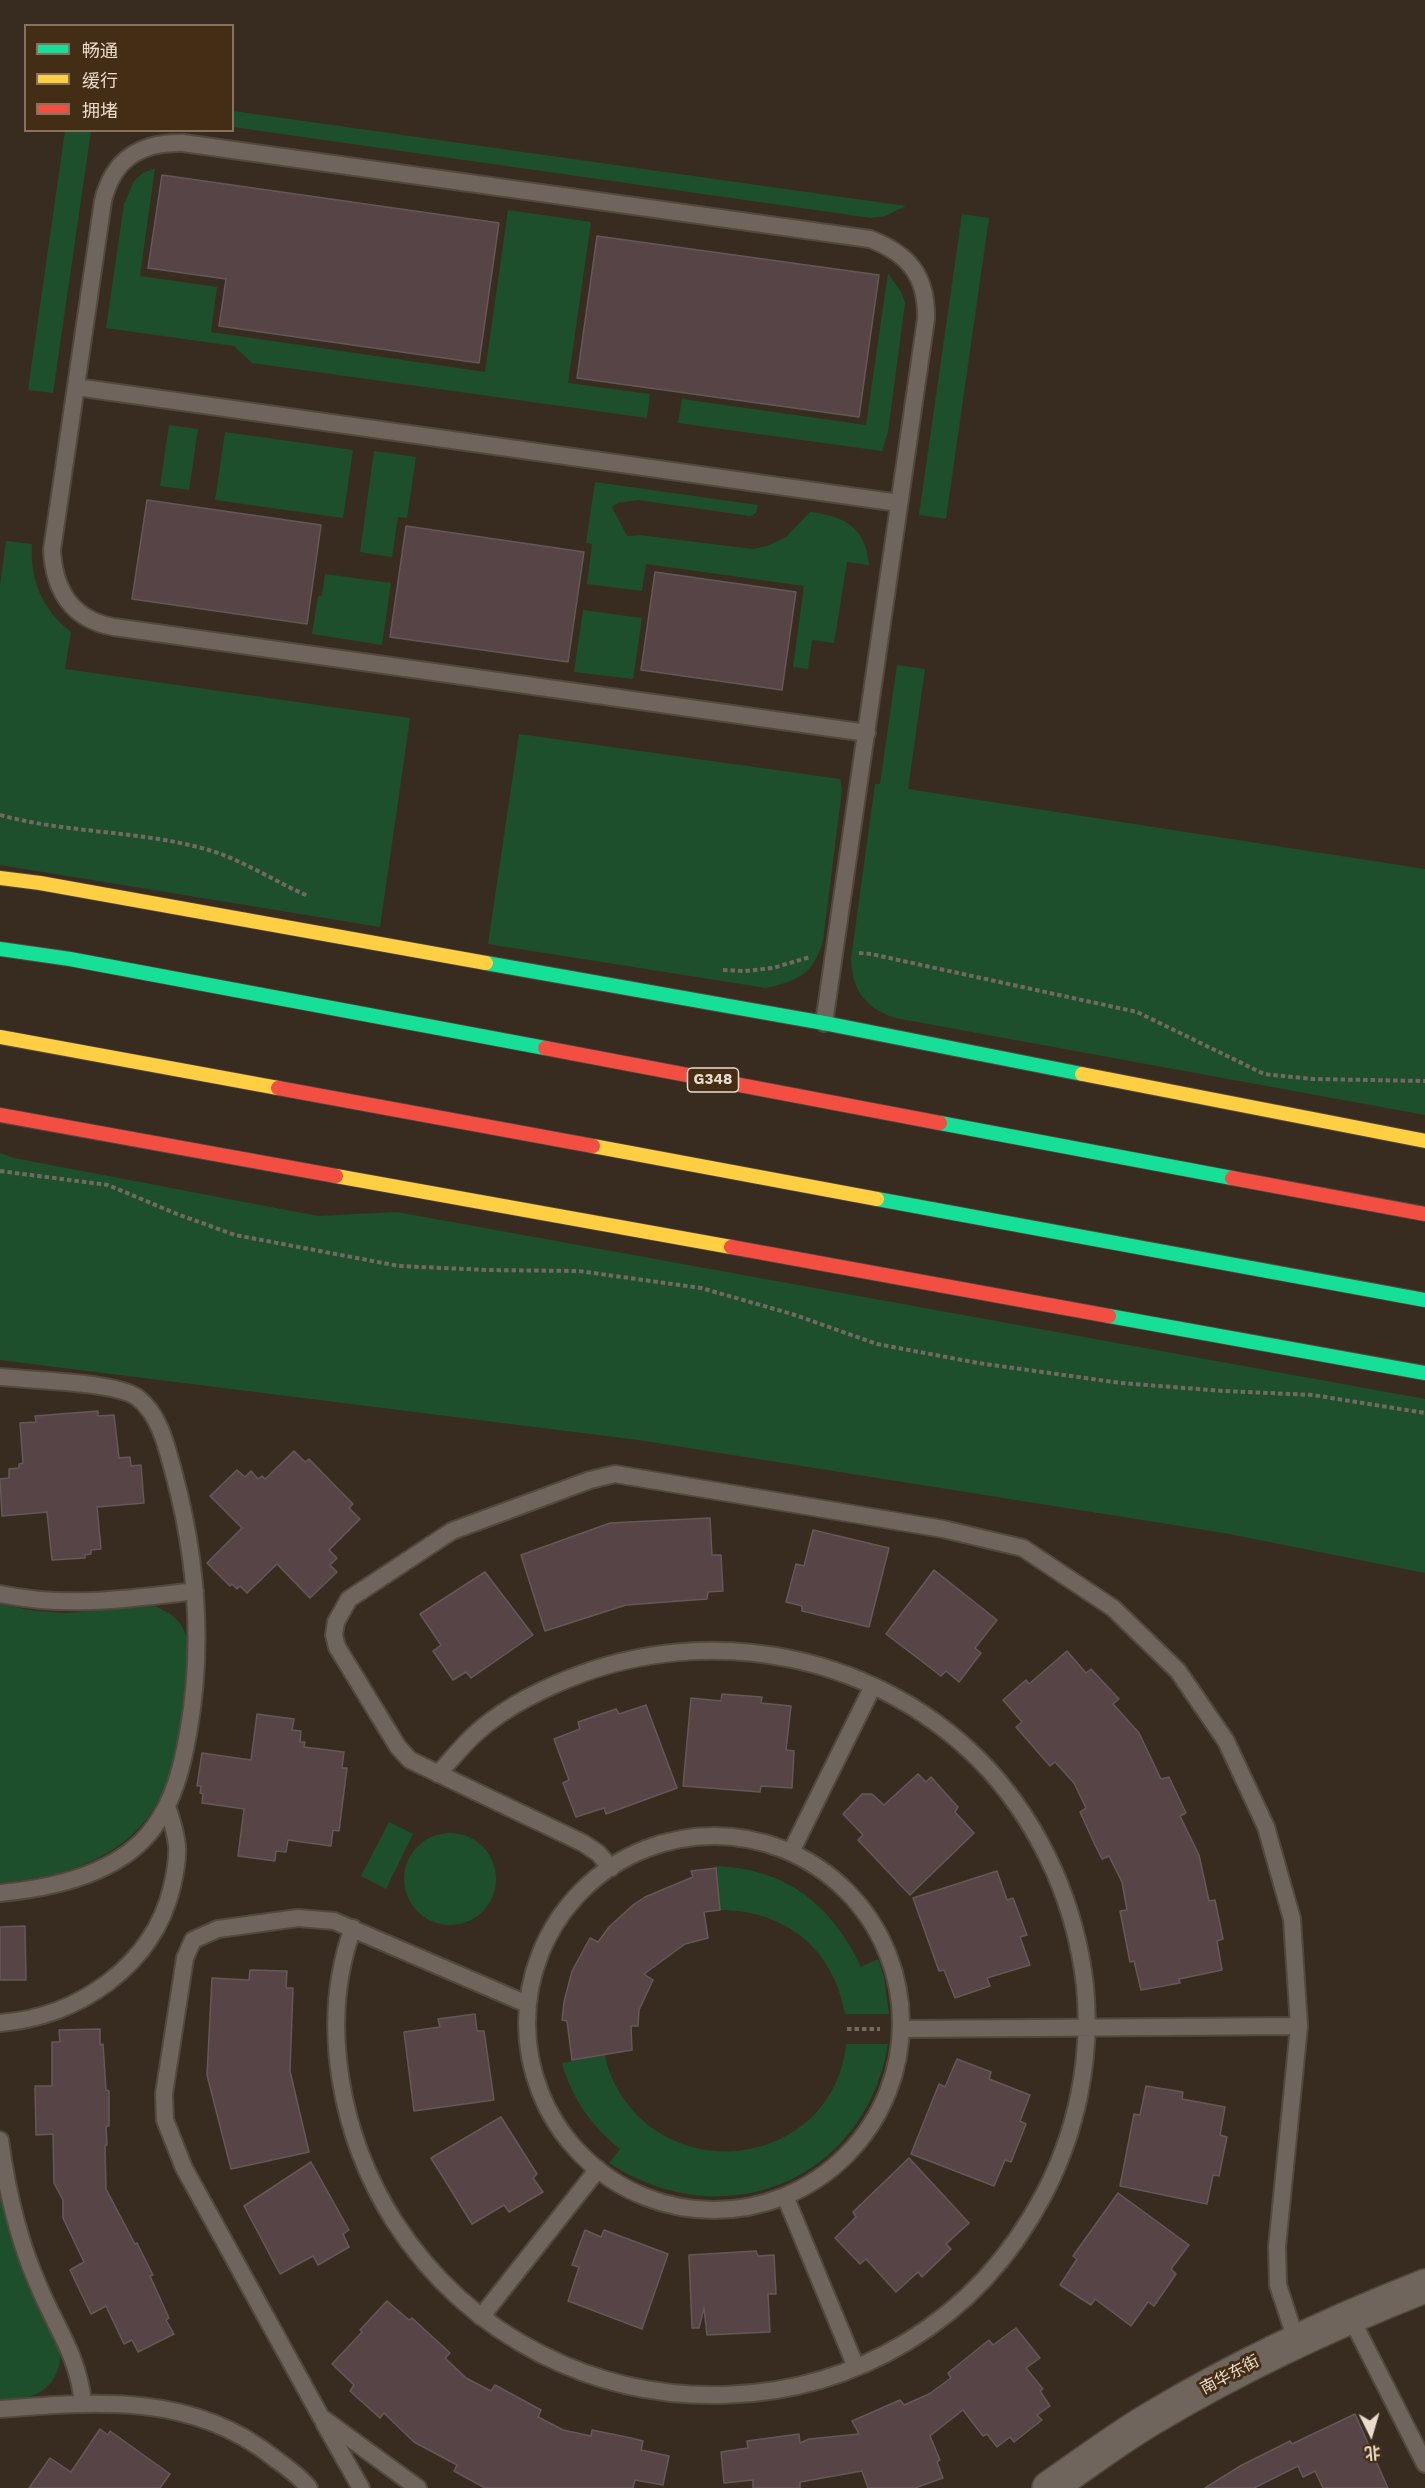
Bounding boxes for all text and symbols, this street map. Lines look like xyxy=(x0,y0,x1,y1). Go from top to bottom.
legend xyxy=(24,24,234,132)
text: 畅通 xyxy=(82,40,118,61)
text: 缓行 xyxy=(82,70,118,91)
text: 拥堵 xyxy=(82,100,118,121)
road number: G348 xyxy=(688,1068,738,1092)
street label: 南华东街 xyxy=(1197,2352,1263,2398)
north arrow xyxy=(1341,2404,1401,2464)
text: 北 xyxy=(1364,2442,1381,2463)

